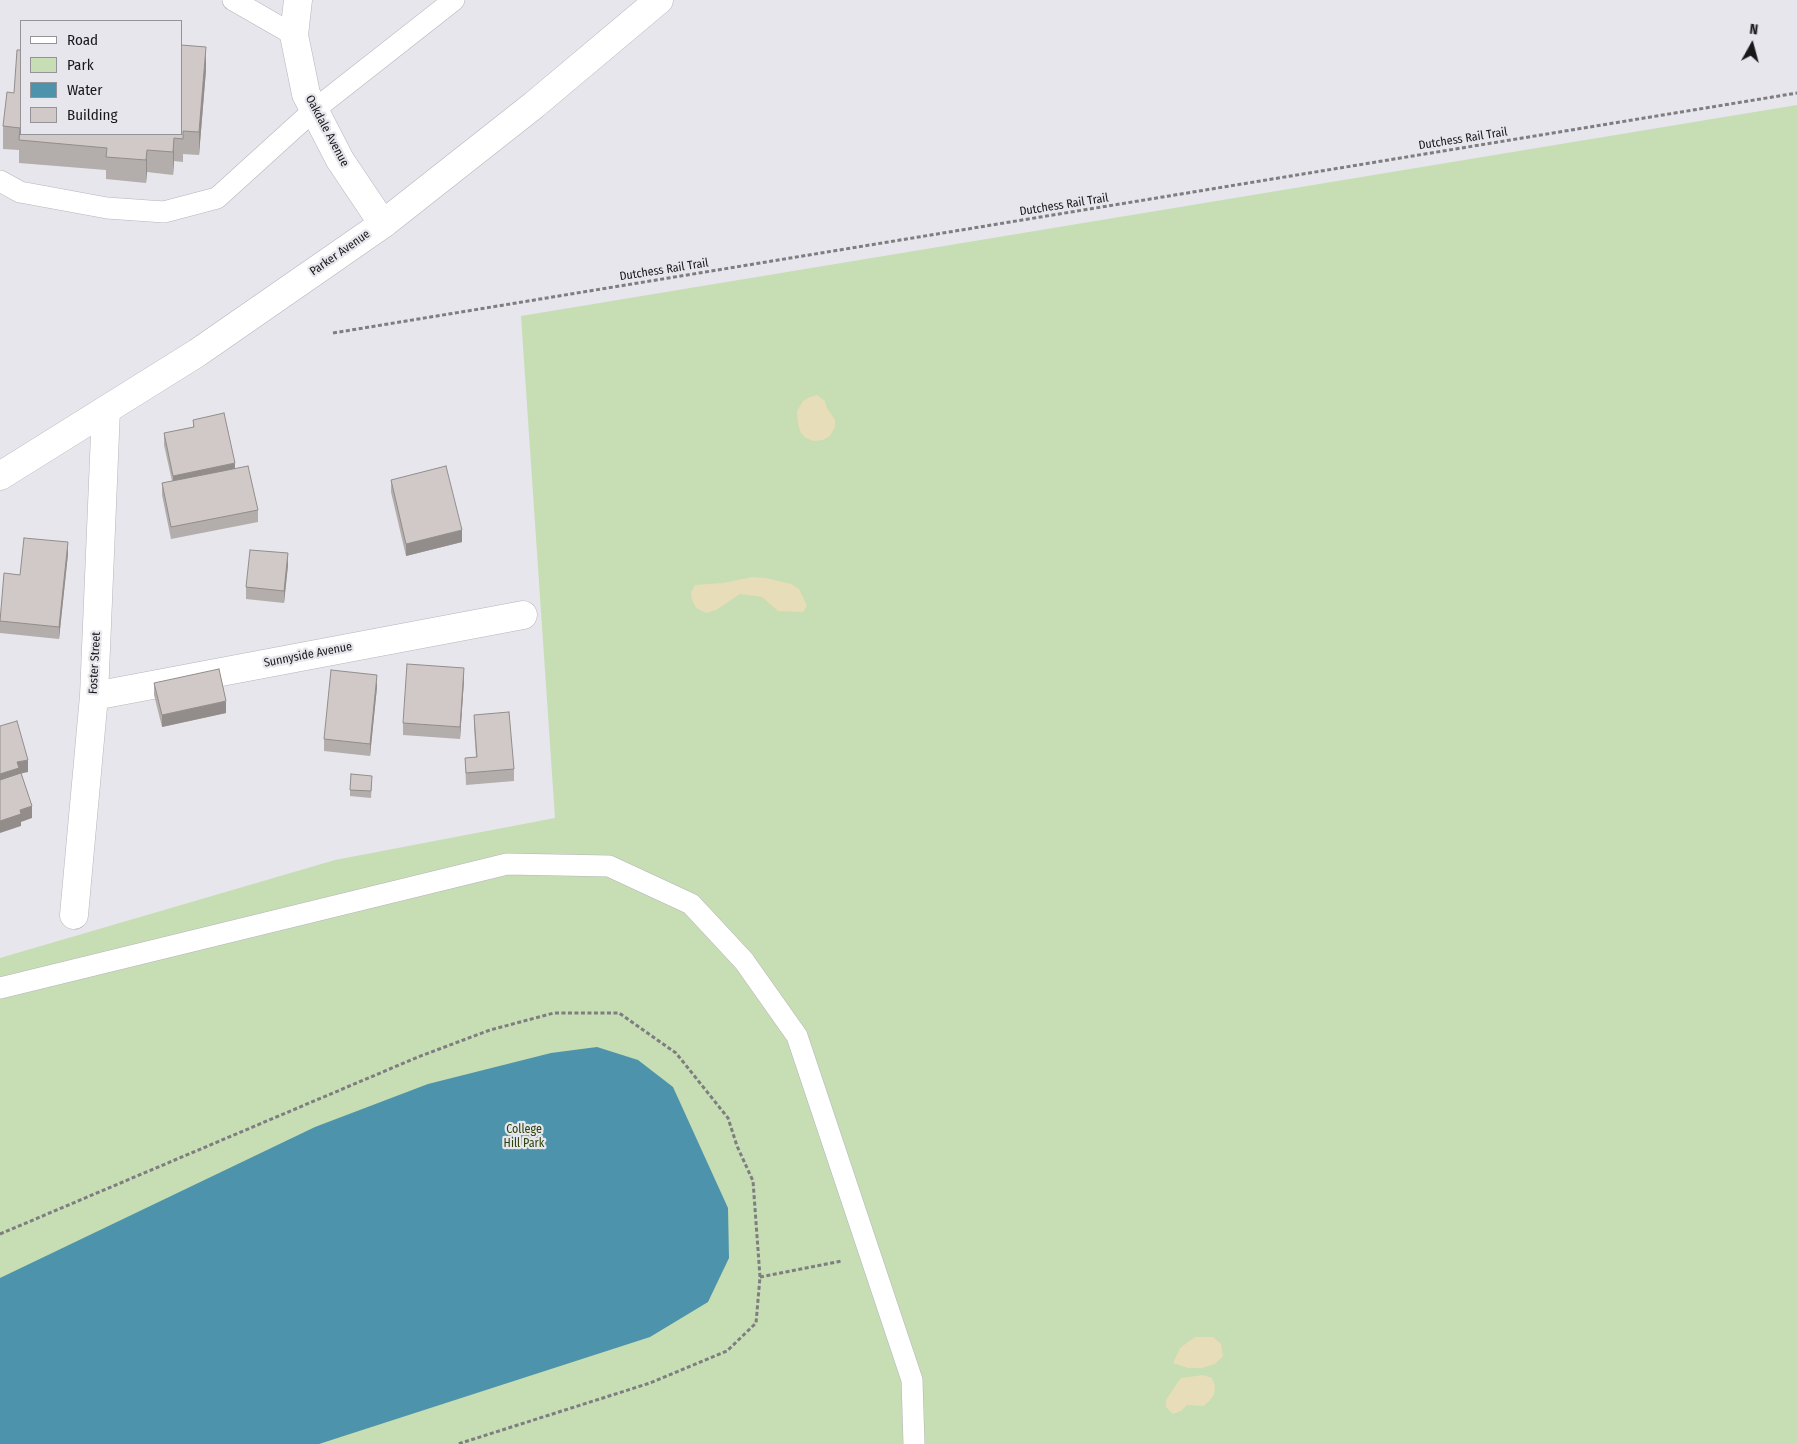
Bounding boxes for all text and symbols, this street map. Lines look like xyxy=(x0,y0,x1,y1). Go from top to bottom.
legend xyxy=(20,20,182,135)
north arrow xyxy=(1727,20,1777,70)
text: N xyxy=(1749,21,1759,39)
text: Road xyxy=(67,31,98,49)
text: Park xyxy=(67,56,94,74)
text: Water xyxy=(67,81,102,99)
street label: Oakdale Avenue xyxy=(302,93,352,169)
text: Building xyxy=(67,106,118,124)
street label: Dutchess Rail Trail xyxy=(1418,125,1508,153)
street label: Dutchess Rail Trail xyxy=(1019,191,1109,219)
street label: Parker Avenue xyxy=(307,227,373,279)
street label: Dutchess Rail Trail xyxy=(619,256,709,284)
street label: Foster Street xyxy=(86,631,104,695)
street label: Sunnyside Avenue xyxy=(263,639,353,671)
park label: College Hill Park xyxy=(504,1123,544,1151)

